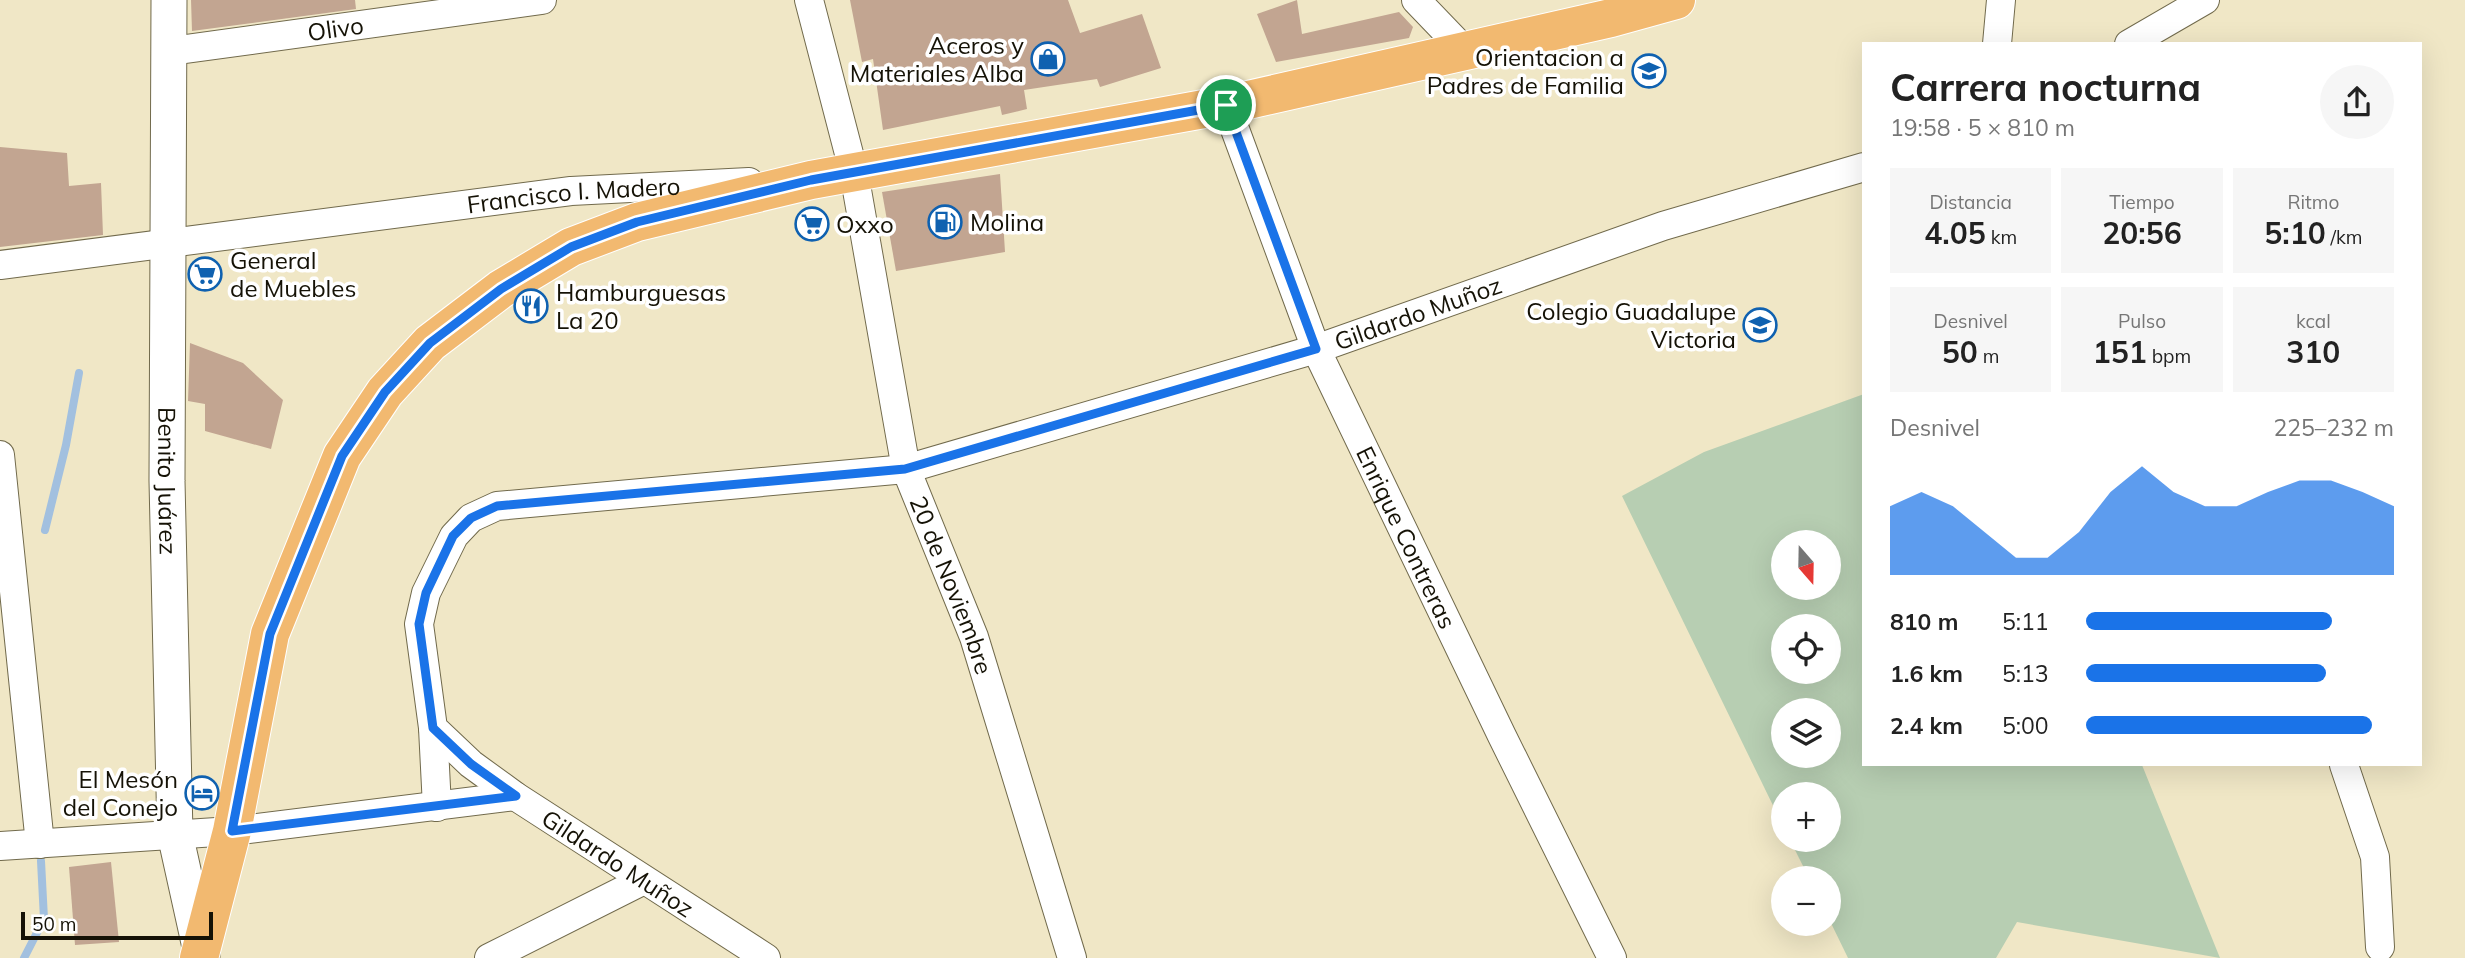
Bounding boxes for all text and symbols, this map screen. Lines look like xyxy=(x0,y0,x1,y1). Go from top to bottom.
street label: Olivo xyxy=(306,10,365,47)
place label: Aceros y Materiales Alba xyxy=(850,30,1024,88)
shop icon: Aceros y Materiales Alba xyxy=(1029,40,1067,78)
place label: Orientacion a Padres de Familia xyxy=(1427,42,1624,100)
school or university icon: Orientacion a Padres de Familia xyxy=(1630,52,1668,90)
text: Carrera nocturna xyxy=(1890,63,2201,111)
button: share xyxy=(2320,65,2394,139)
pin xyxy=(1196,75,1256,135)
icon: arrive xyxy=(1207,86,1245,124)
text: 19:58 · 5 × 810 m xyxy=(1890,113,2075,142)
street label: Francisco I. Madero xyxy=(465,170,681,219)
text: Distancia xyxy=(1929,190,2012,214)
text: Tiempo xyxy=(2109,190,2175,214)
text: Ritmo xyxy=(2287,190,2339,214)
fuel station icon: Molina xyxy=(926,203,964,241)
supermarket icon: Oxxo xyxy=(793,205,831,243)
place label: Molina xyxy=(970,207,1044,237)
place label: Oxxo xyxy=(836,209,894,239)
text: 4.05 xyxy=(1924,214,1986,252)
text: 20:56 xyxy=(2102,214,2182,252)
text: 5:10 xyxy=(2264,214,2326,252)
text: km xyxy=(1986,225,2017,249)
text: /km xyxy=(2326,225,2362,249)
place label: General de Muebles xyxy=(230,245,356,303)
supermarket icon: General de Muebles xyxy=(186,255,224,293)
street label: Gildardo Muñoz xyxy=(1330,269,1505,356)
place label: Hamburguesas La 20 xyxy=(556,277,726,335)
restaurant icon: Hamburguesas La 20 xyxy=(512,287,550,325)
place label: Colegio Guadalupe Victoria xyxy=(1526,296,1736,354)
school or university icon: Colegio Guadalupe Victoria xyxy=(1741,306,1779,344)
text: Desnivel xyxy=(1933,309,2008,333)
text: Pulso xyxy=(2118,309,2166,333)
text: kcal xyxy=(2296,309,2331,333)
text: 50 xyxy=(1942,333,1978,371)
text: 151 xyxy=(2093,333,2147,371)
text: 310 xyxy=(2286,333,2340,371)
text: m xyxy=(1978,344,1999,368)
text: bpm xyxy=(2147,344,2191,368)
street label: Benito Juárez xyxy=(152,407,184,555)
text: Desnivel xyxy=(1890,413,1980,442)
text: 225–232 m xyxy=(2273,413,2394,442)
street label: Enrique Contreras xyxy=(1350,441,1463,633)
street label: 20 de Noviembre xyxy=(903,491,999,678)
north arrow xyxy=(1771,530,1841,600)
map controls xyxy=(1771,530,1841,936)
text: 810 m xyxy=(1890,607,1958,636)
text: 5:11 xyxy=(2002,607,2049,636)
button: locate xyxy=(1771,614,1841,684)
text: 1.6 km xyxy=(1890,659,1963,688)
text: 5:13 xyxy=(2002,659,2049,688)
button: layers xyxy=(1771,698,1841,768)
text: 2.4 km xyxy=(1890,711,1963,740)
text: 5:00 xyxy=(2002,711,2049,740)
place label: El Mesón del Conejo xyxy=(63,764,178,822)
hotel icon: El Mesón del Conejo xyxy=(183,774,221,812)
button: + xyxy=(1771,782,1841,852)
street label: Gildardo Muñoz xyxy=(536,803,700,923)
button: − xyxy=(1771,866,1841,936)
scale bar xyxy=(21,909,214,941)
text: 50 m xyxy=(32,912,76,936)

